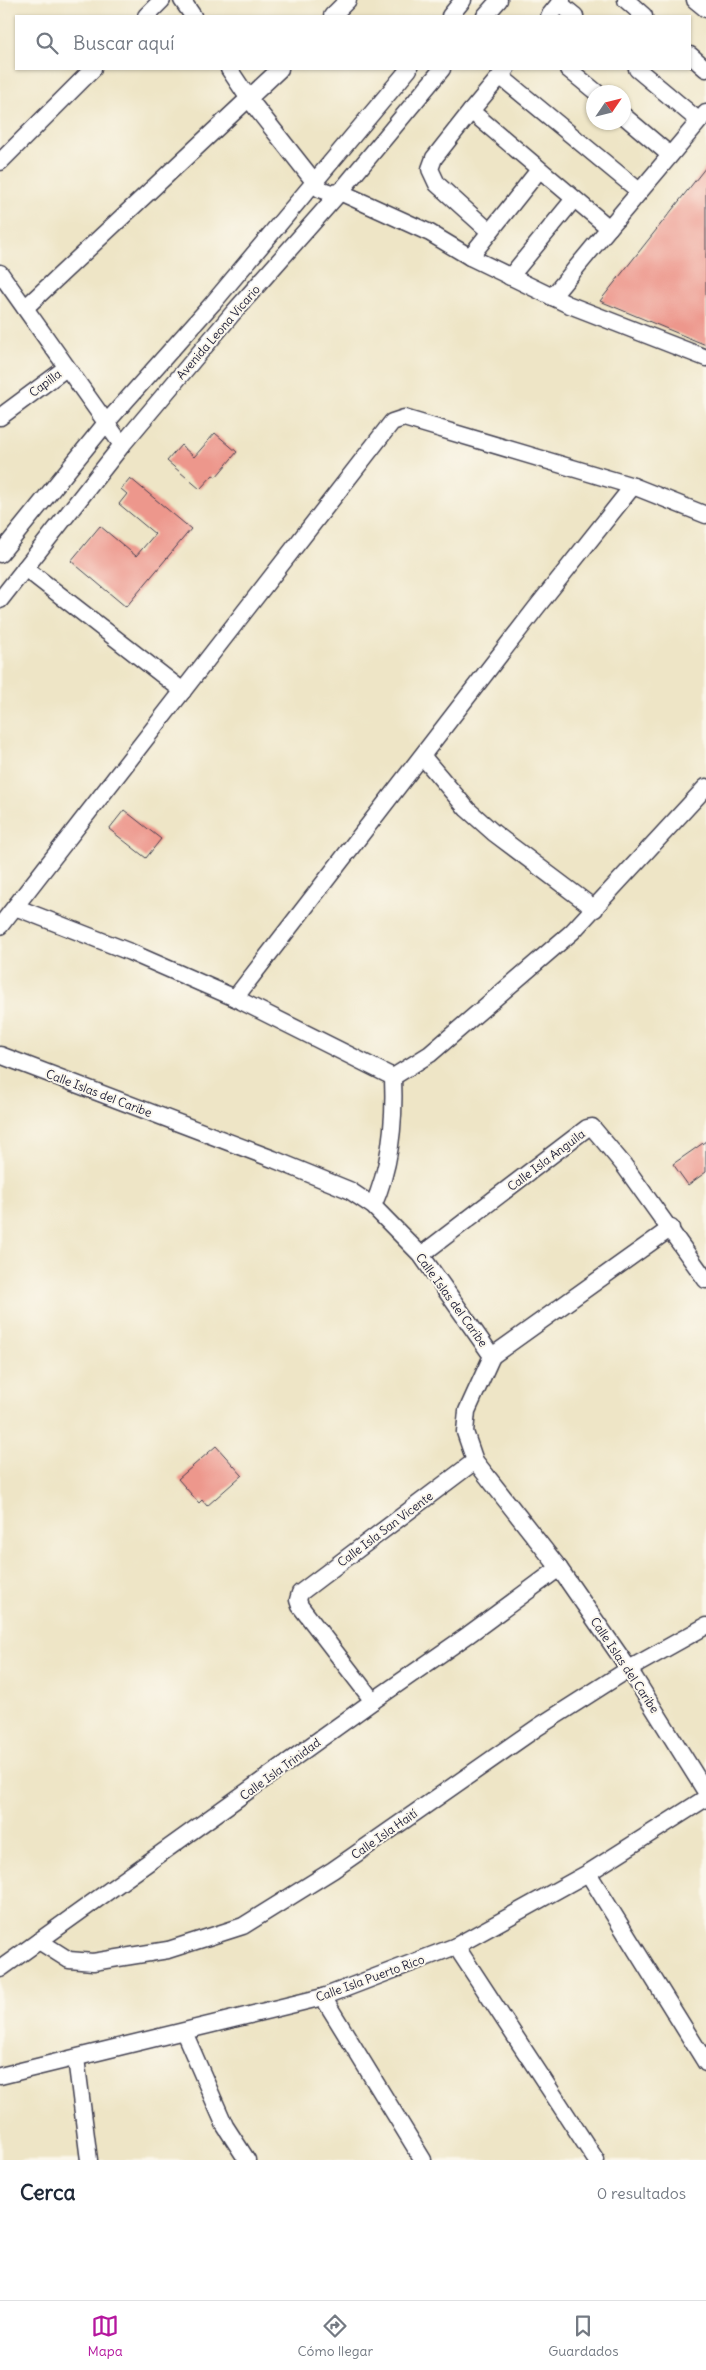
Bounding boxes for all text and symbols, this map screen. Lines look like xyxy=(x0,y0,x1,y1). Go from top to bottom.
search box xyxy=(15,15,691,70)
icon: search xyxy=(33,29,61,57)
text: Buscar aquí xyxy=(73,31,174,55)
north arrow xyxy=(586,85,631,130)
street label: Avenida Leona Vicario xyxy=(173,282,263,382)
street label: Capilla xyxy=(26,366,64,400)
street label: Calle Islas del Caribe xyxy=(44,1066,154,1120)
street label: Calle Isla Anguila xyxy=(504,1126,588,1194)
street label: Calle Islas del Caribe xyxy=(413,1250,491,1350)
street label: Calle Isla San Vicente xyxy=(334,1488,436,1570)
street label: Calle Islas del Caribe xyxy=(587,1614,663,1716)
street label: Calle Isla Trinidad xyxy=(237,1735,323,1803)
street label: Calle Isla Haití xyxy=(348,1806,420,1862)
street label: Calle Isla Puerto Rico xyxy=(314,1951,427,2005)
text: Cerca xyxy=(20,2179,75,2206)
text: 0 resultados xyxy=(597,2183,686,2203)
tab: Mapa xyxy=(87,2312,123,2360)
tab: Cómo llegar xyxy=(298,2312,373,2360)
tab: Guardados xyxy=(548,2312,619,2360)

